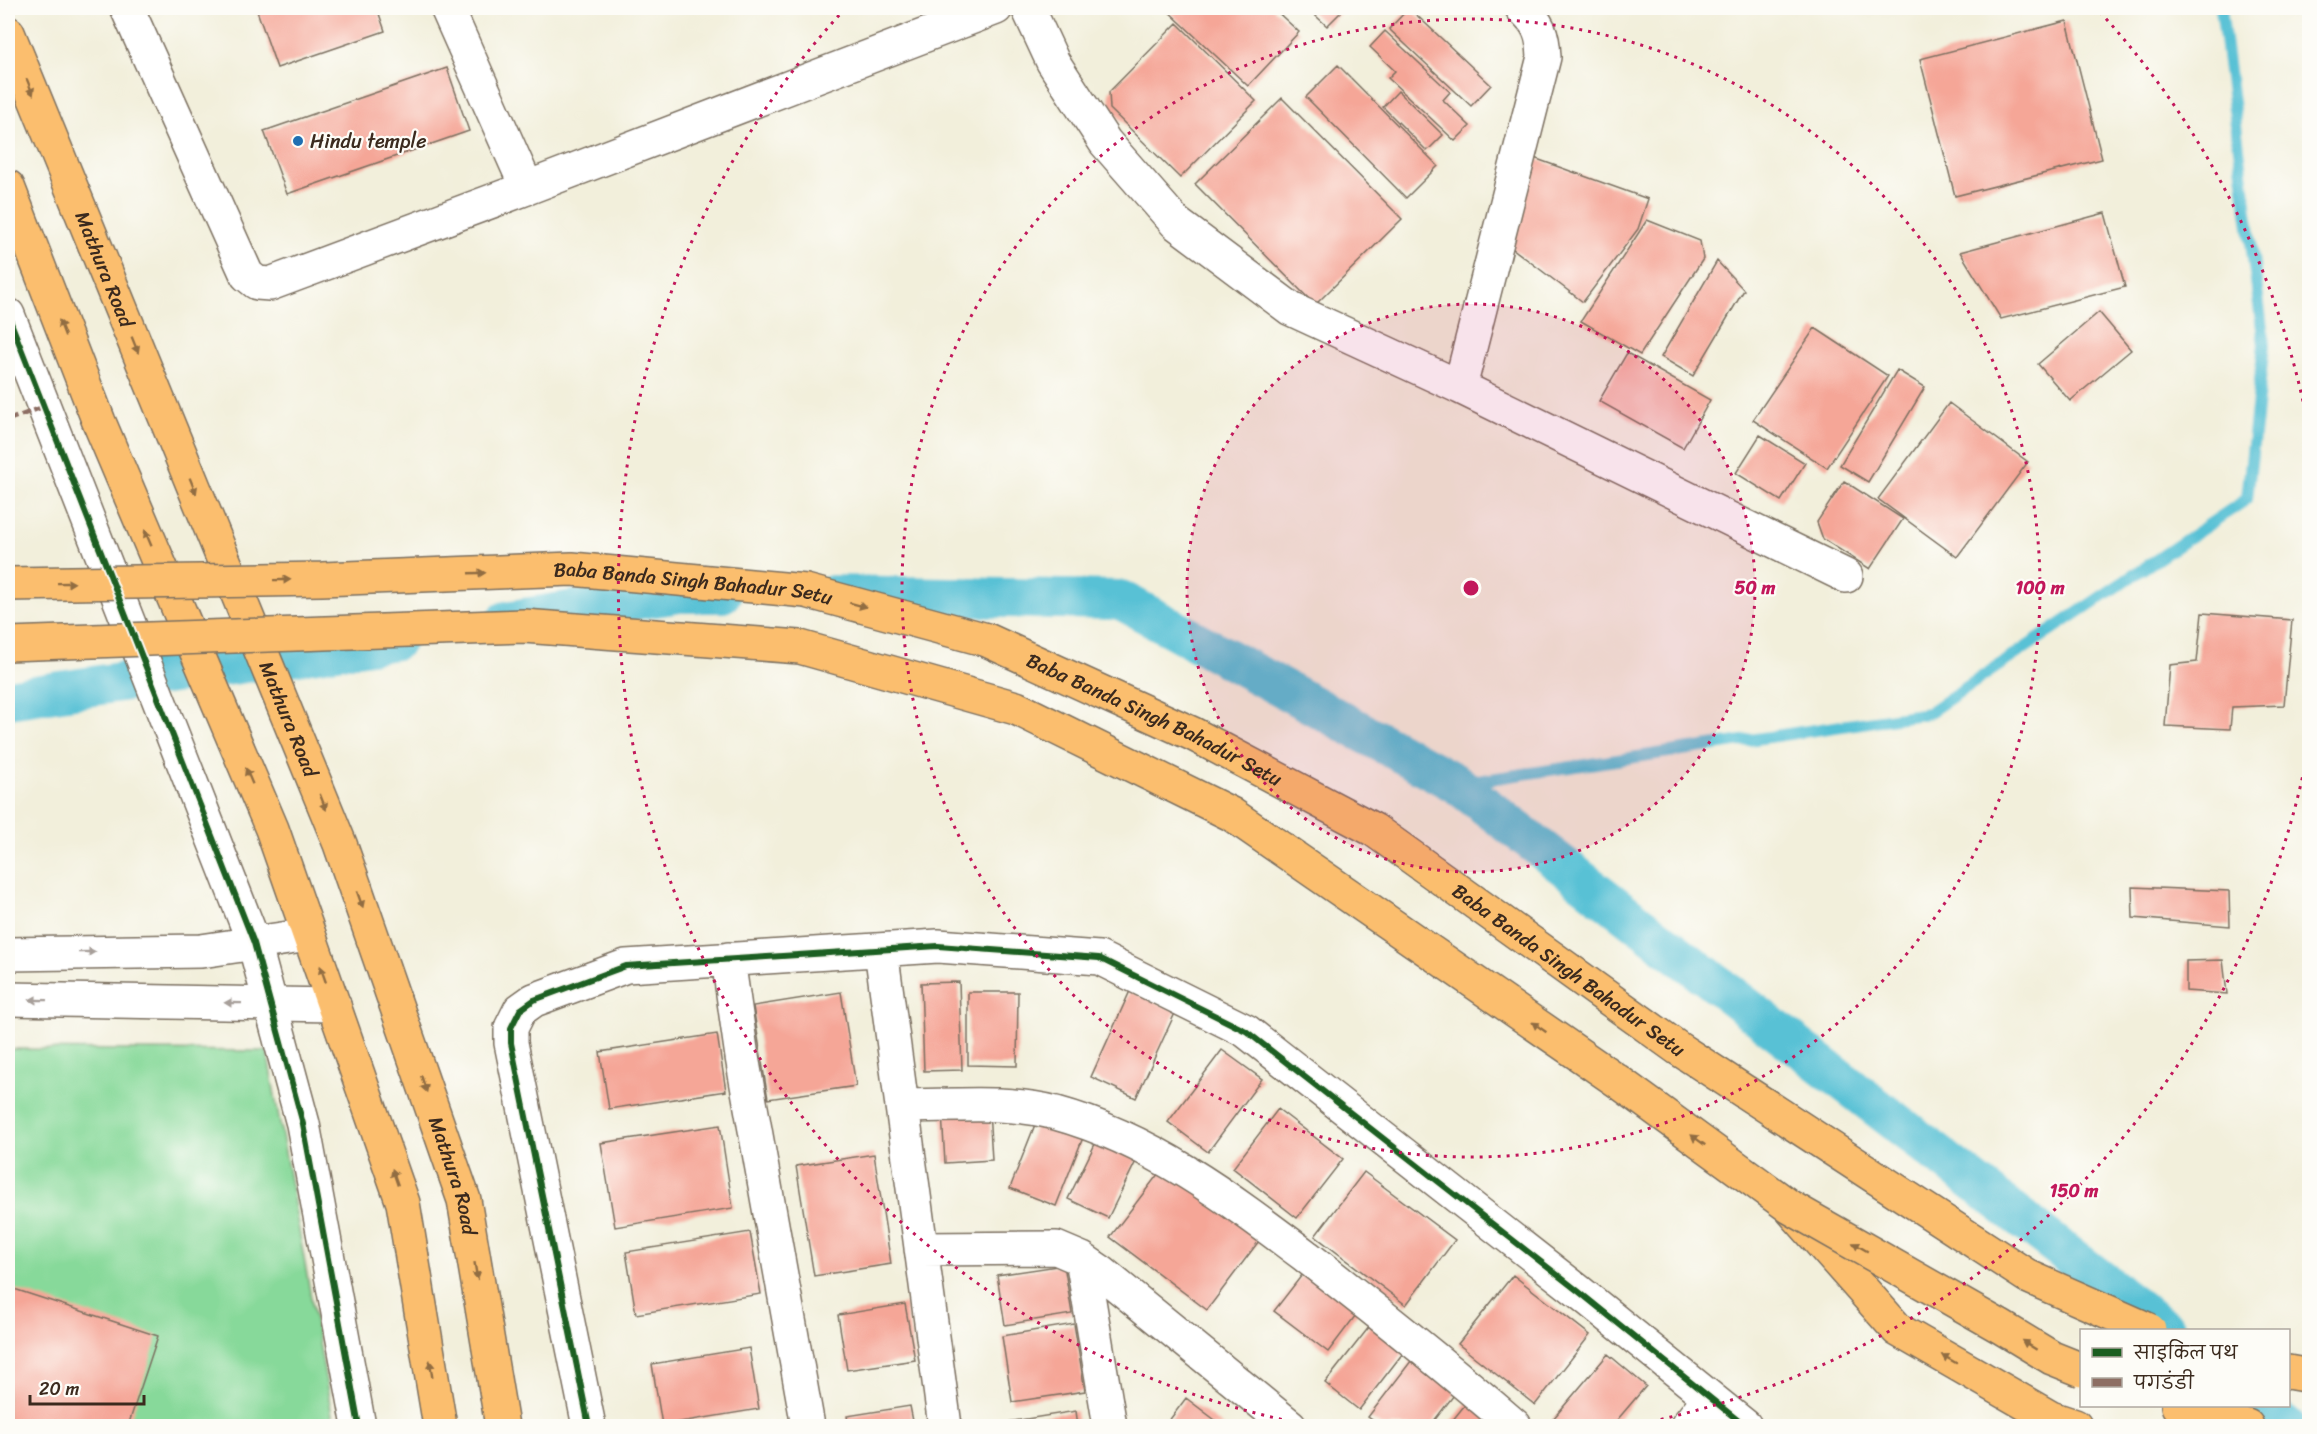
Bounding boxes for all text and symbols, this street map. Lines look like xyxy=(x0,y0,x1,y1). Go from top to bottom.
one-way arrow xyxy=(26,78,35,96)
place label: Hindu temple xyxy=(310,124,427,159)
marker: Hindu temple xyxy=(291,134,305,148)
street label: Mathura Road xyxy=(65,206,144,334)
one-way arrow xyxy=(57,319,67,337)
one-way arrow xyxy=(131,336,140,354)
one-way arrow xyxy=(189,477,198,495)
one-way arrow xyxy=(143,529,152,547)
street label: Baba Banda Singh Bahadur Setu xyxy=(553,552,837,616)
one-way arrow xyxy=(467,568,486,577)
text: 50 m xyxy=(1735,572,1776,604)
text: 100 m xyxy=(2016,572,2065,604)
one-way arrow xyxy=(272,575,291,585)
centre of rings xyxy=(1461,578,1481,598)
one-way arrow xyxy=(56,579,75,588)
one-way arrow xyxy=(849,601,867,611)
street label: Baba Banda Singh Bahadur Setu xyxy=(1020,643,1289,796)
street label: Mathura Road xyxy=(249,656,328,784)
one-way arrow xyxy=(244,766,254,784)
one-way arrow xyxy=(319,793,328,811)
street label: Baba Banda Singh Bahadur Setu xyxy=(1444,874,1693,1067)
one-way arrow xyxy=(355,891,365,909)
one-way arrow xyxy=(77,948,96,957)
one-way arrow xyxy=(317,965,327,983)
one-way arrow xyxy=(29,995,48,1005)
one-way arrow xyxy=(224,999,243,1008)
one-way arrow xyxy=(1531,1022,1547,1033)
one-way arrow xyxy=(419,1075,429,1093)
street label: Mathura Road xyxy=(418,1112,487,1239)
one-way arrow xyxy=(1690,1134,1706,1146)
one-way arrow xyxy=(389,1168,399,1186)
text: 150 m xyxy=(2050,1175,2098,1207)
one-way arrow xyxy=(1852,1242,1868,1253)
one-way arrow xyxy=(472,1262,481,1281)
legend xyxy=(2080,1329,2290,1407)
text: साइकिल पथ xyxy=(2133,1337,2239,1369)
one-way arrow xyxy=(2021,1339,2037,1350)
one-way arrow xyxy=(1940,1354,1957,1364)
one-way arrow xyxy=(426,1359,435,1378)
text: पगडंडी xyxy=(2133,1367,2194,1399)
scale bar xyxy=(30,1368,144,1406)
text: 20 m xyxy=(39,1373,79,1405)

